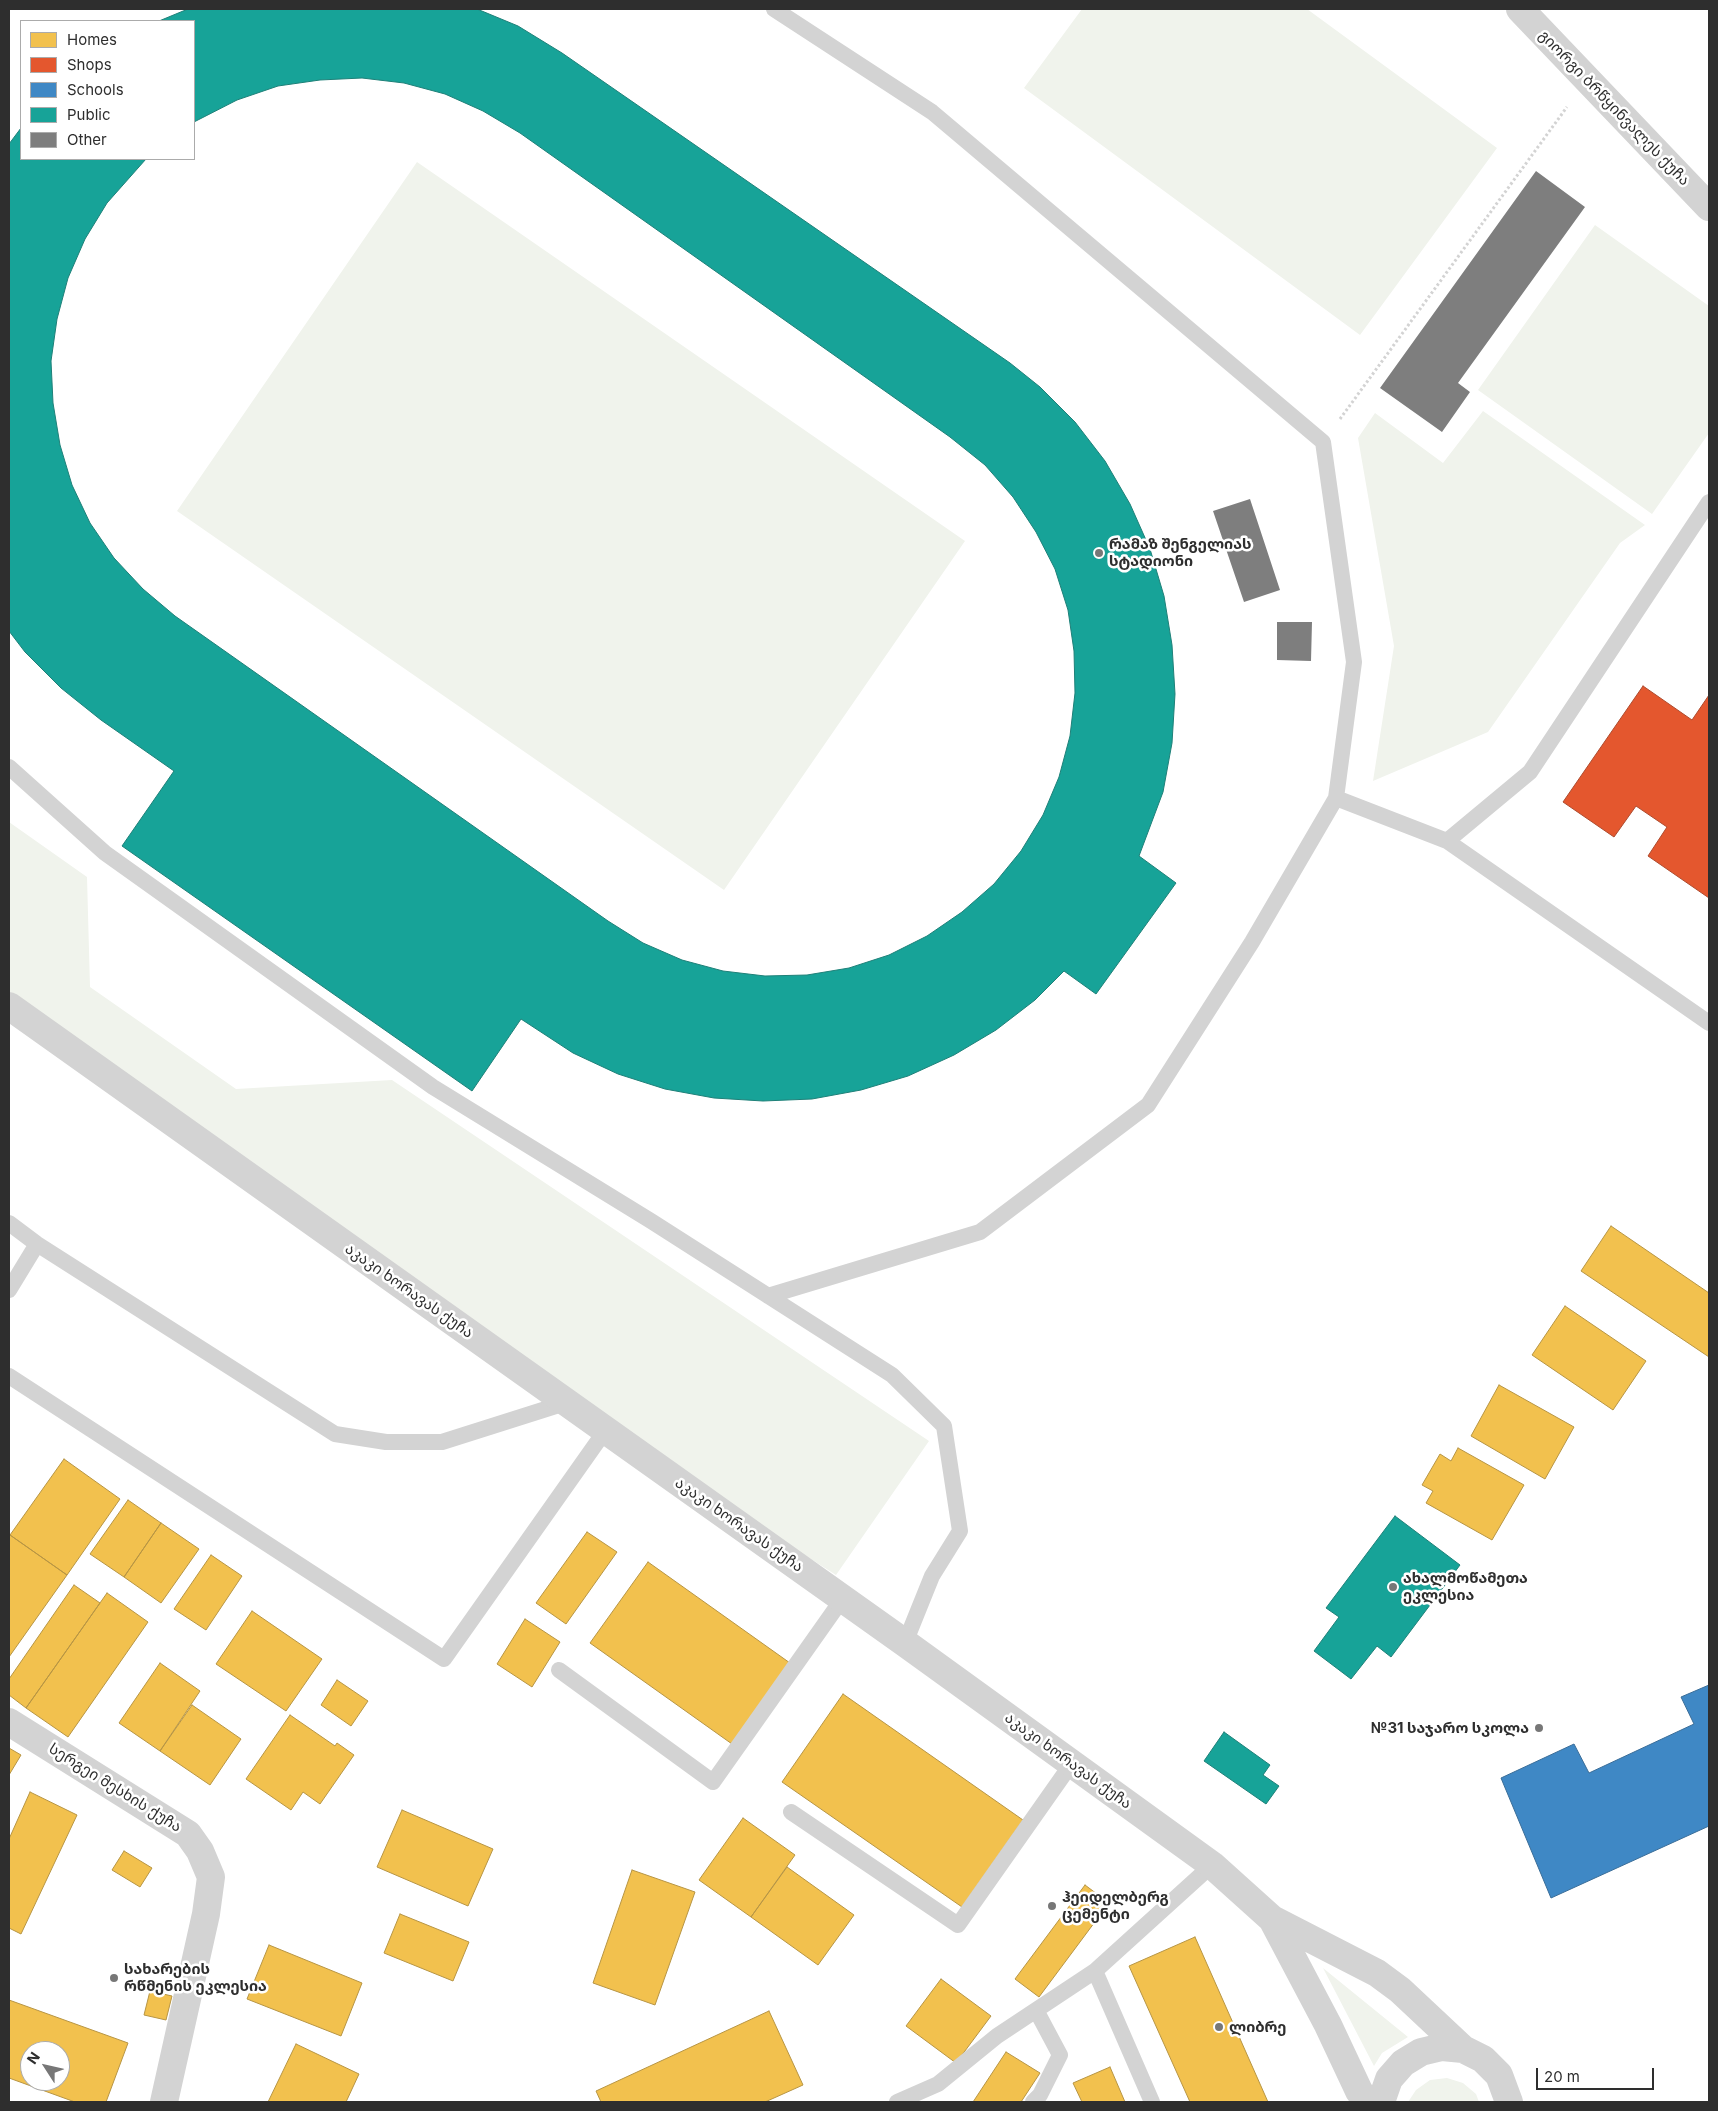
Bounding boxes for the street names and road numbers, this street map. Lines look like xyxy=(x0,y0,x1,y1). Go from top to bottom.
street label: გიორგი ბრწყინვალეს ქუჩა xyxy=(1535,27,1693,189)
street label: აკაკი ხორავას ქუჩა xyxy=(341,1240,477,1342)
street label: აკაკი ხორავას ქუჩა xyxy=(671,1474,807,1576)
street label: აკაკი ხორავას ქუჩა xyxy=(1001,1709,1135,1813)
street label: სერგეი მესხის ქუჩა xyxy=(45,1740,185,1836)

